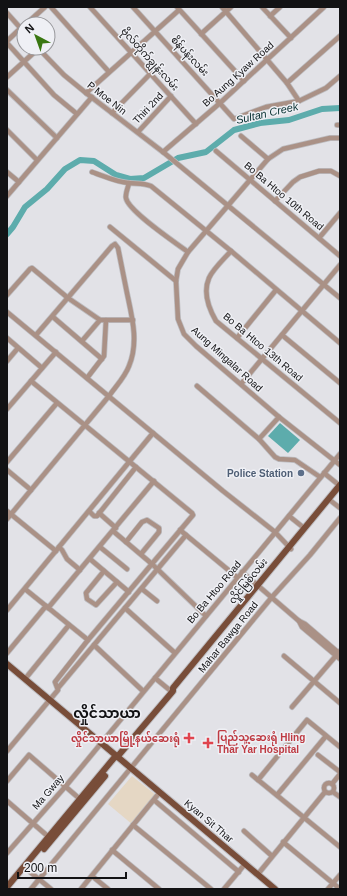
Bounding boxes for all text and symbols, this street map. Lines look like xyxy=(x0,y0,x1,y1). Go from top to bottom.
north arrow xyxy=(16,16,56,56)
text: N xyxy=(23,21,36,36)
street label: ဗိုလ်တိုက်ချွန်းလမ်း xyxy=(116,24,183,95)
street label: စိန်ပန်းလမ်း xyxy=(167,33,212,80)
street label: Bo Aung Kyaw Road xyxy=(200,39,276,109)
street label: P Moe Nin xyxy=(85,79,129,117)
street label: Thiri 2nd xyxy=(131,90,165,126)
water label: Sultan Creek xyxy=(235,100,300,126)
street label: Bo Ba Htoo 10th Road xyxy=(242,160,326,232)
street label: Bo Ba Htoo 13th Road xyxy=(221,311,305,383)
street label: Aung Mingalar Road xyxy=(189,324,265,394)
place label: Police Station xyxy=(227,468,293,479)
marker: Police Station xyxy=(296,468,306,478)
street label: လှိုင်မြစ်လမ်း xyxy=(225,555,272,608)
street label: Bo Ba Htoo Road xyxy=(185,559,243,625)
street label: Mahar Bawga Road xyxy=(196,599,260,675)
district label: လှိုင်သာယာ xyxy=(73,703,141,725)
place label: ပြည်သူ့ဆေးရုံ Hling Thar Yar Hospital xyxy=(217,730,305,755)
place label: လှိုင်သာယာမြို့နယ်ဆေးရုံ xyxy=(71,731,180,748)
marker: လှိုင်သာယာမြို့နယ်ဆေးရုံ xyxy=(183,732,195,744)
marker: ပြည်သူ့ဆေးရုံ Hling Thar Yar Hospital xyxy=(202,737,214,749)
street label: Ma Gway xyxy=(30,772,66,812)
street label: Kyan Sit Thar xyxy=(182,797,236,845)
scale bar xyxy=(18,854,126,880)
text: 200 m xyxy=(24,861,57,875)

